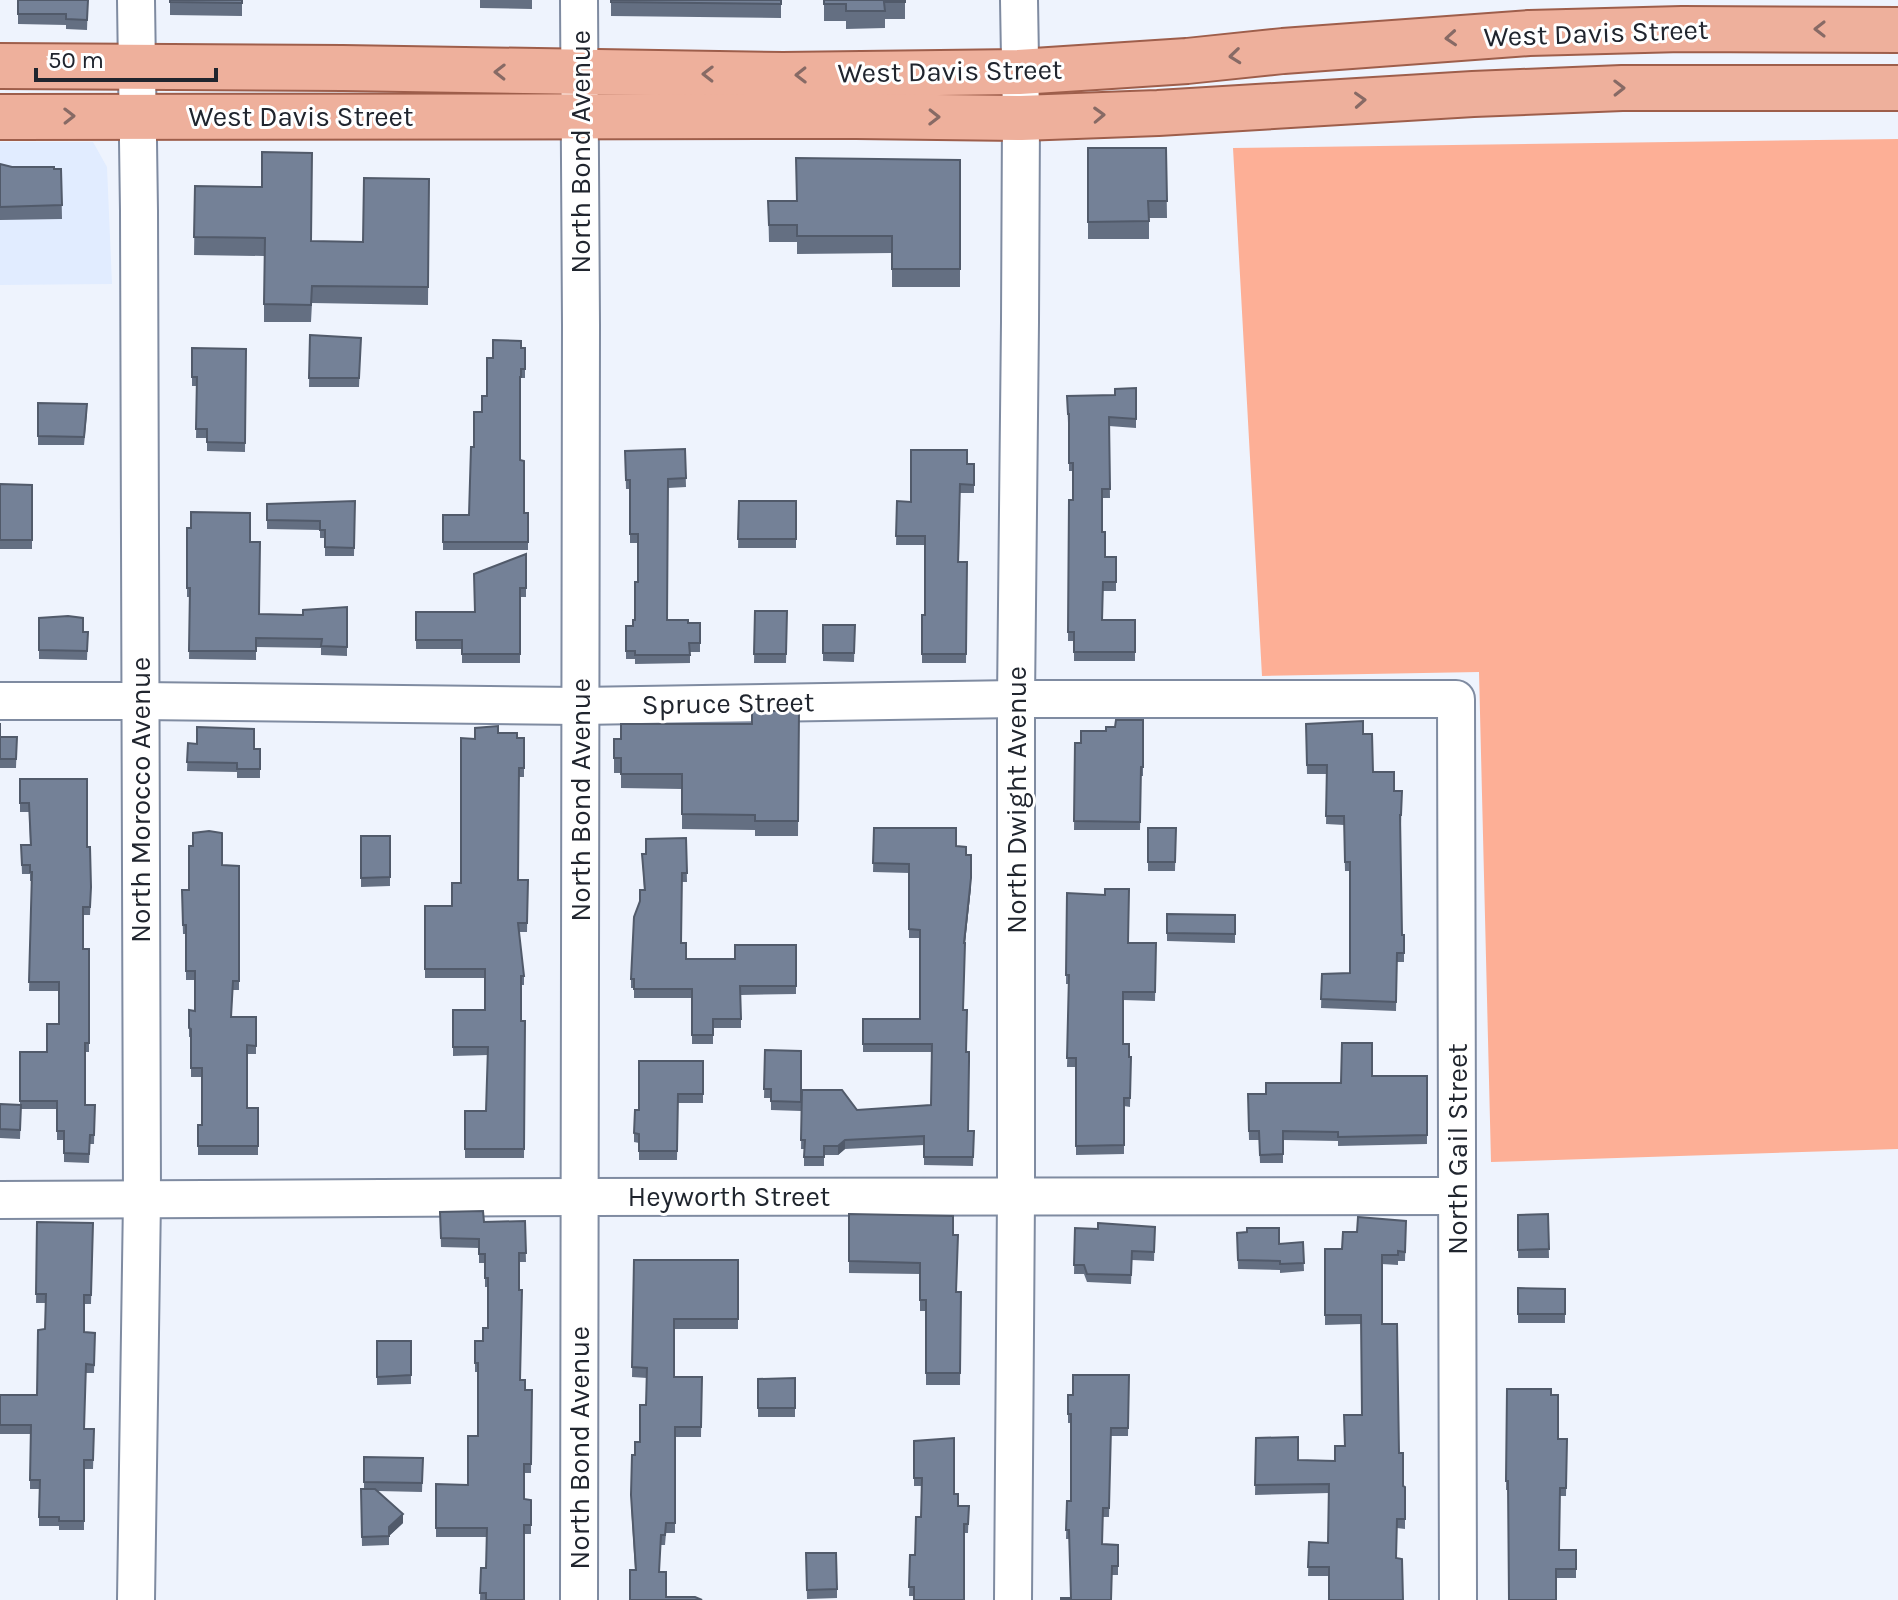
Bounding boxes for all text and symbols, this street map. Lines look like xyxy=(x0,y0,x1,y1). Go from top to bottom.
street label: West Davis Street xyxy=(1483,13,1709,53)
one-way arrow xyxy=(1813,21,1826,38)
one-way arrow xyxy=(1444,29,1457,46)
street label: North Bond Avenue xyxy=(564,30,597,274)
scale bar xyxy=(36,32,216,82)
text: 50 m xyxy=(48,46,104,74)
one-way arrow xyxy=(1228,48,1241,65)
street label: West Davis Street xyxy=(837,53,1063,89)
one-way arrow xyxy=(493,63,506,80)
one-way arrow xyxy=(701,65,714,83)
one-way arrow xyxy=(794,66,807,84)
one-way arrow xyxy=(1613,80,1626,97)
one-way arrow xyxy=(1354,92,1367,109)
street label: West Davis Street xyxy=(189,100,413,133)
one-way arrow xyxy=(1093,107,1106,124)
one-way arrow xyxy=(63,108,76,125)
one-way arrow xyxy=(928,108,941,126)
street label: North Morocco Avenue xyxy=(124,657,157,943)
street label: North Dwight Avenue xyxy=(1000,666,1033,934)
street label: North Bond Avenue xyxy=(564,678,597,922)
street label: Spruce Street xyxy=(641,685,815,721)
street label: North Gail Street xyxy=(1441,1043,1474,1255)
street label: Heyworth Street xyxy=(628,1180,830,1213)
street label: North Bond Avenue xyxy=(563,1326,596,1570)

